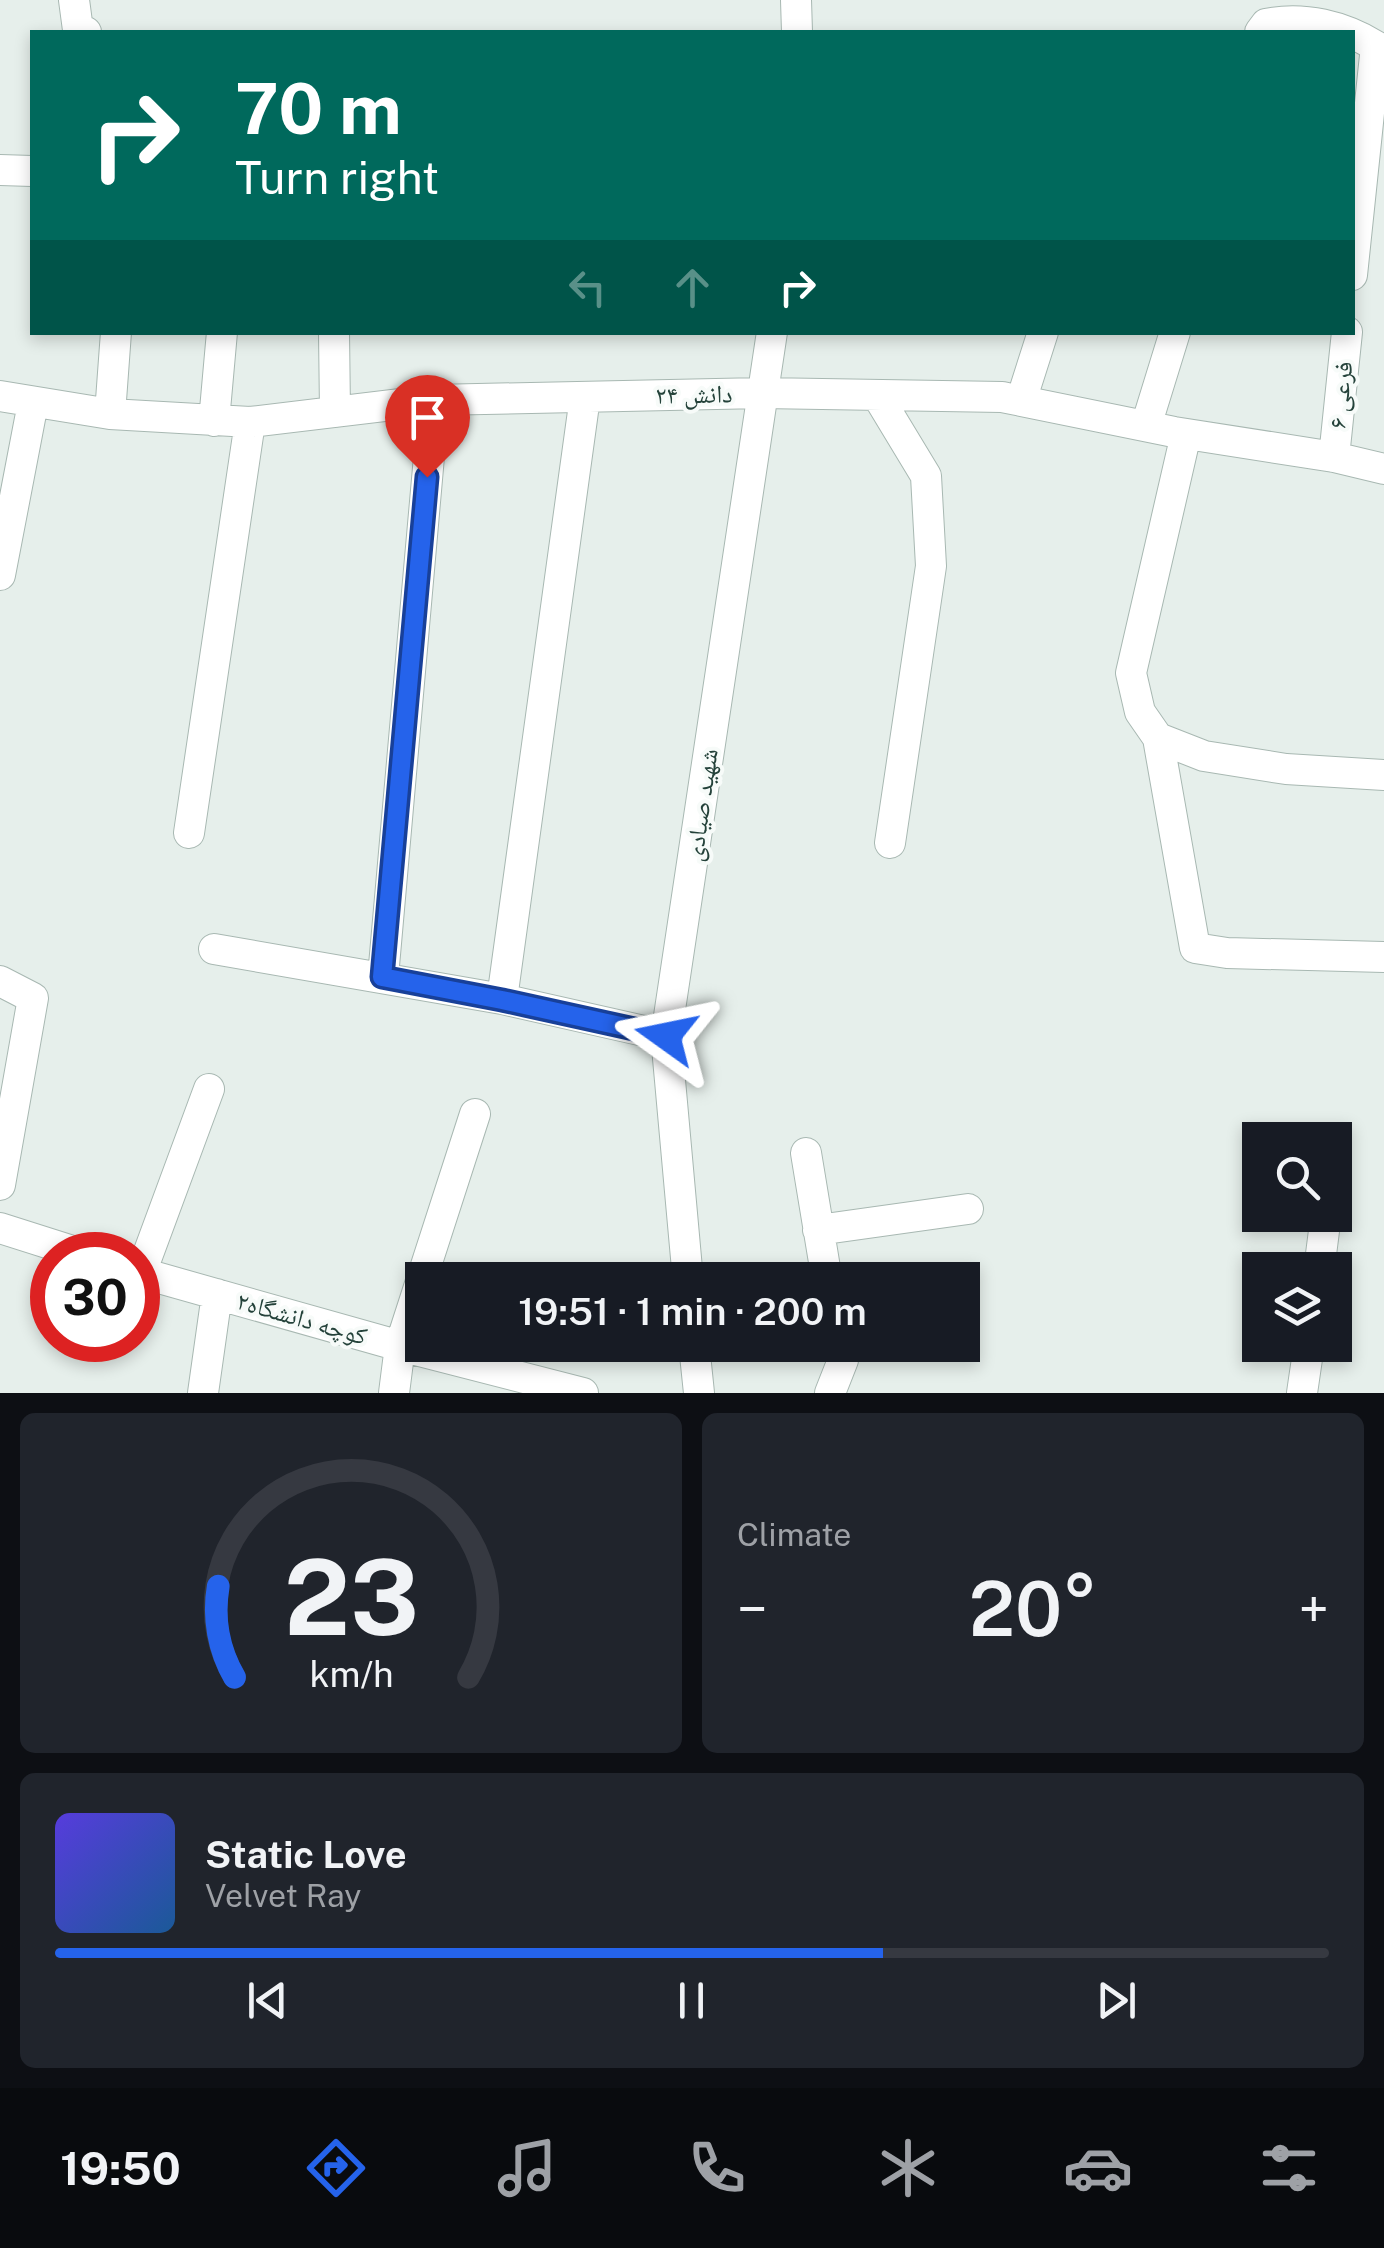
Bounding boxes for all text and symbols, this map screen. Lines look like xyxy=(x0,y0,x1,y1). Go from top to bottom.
text: 70 m xyxy=(235,67,402,150)
icon: right xyxy=(70,70,200,200)
text: Turn right xyxy=(235,151,439,204)
icon: left xyxy=(560,260,615,315)
icon: ahead xyxy=(665,260,720,315)
icon: right xyxy=(770,260,825,315)
street label: فرعی ۶ xyxy=(1322,360,1359,430)
pin xyxy=(385,375,470,478)
street label: دانش ۲۴ xyxy=(655,378,733,411)
icon: arrive xyxy=(400,390,455,445)
street label: شهید صیادی xyxy=(678,747,725,864)
position arrow xyxy=(614,984,718,1088)
map controls xyxy=(1242,1122,1352,1362)
button: search xyxy=(1242,1122,1352,1232)
speed limit sign: 30 xyxy=(30,1232,160,1362)
button: layers xyxy=(1242,1252,1352,1362)
street label: کوچه دانشگاه۲ xyxy=(233,1285,371,1351)
text: 19:51 · 1 min · 200 m xyxy=(518,1289,867,1334)
text: Climate xyxy=(737,1516,851,1553)
text: 23 xyxy=(283,1536,419,1658)
text: 20° xyxy=(969,1565,1097,1653)
text: − xyxy=(737,1577,768,1641)
text: + xyxy=(1298,1577,1329,1641)
text: km/h xyxy=(309,1653,393,1695)
text: Static Love xyxy=(205,1832,407,1877)
text: Velvet Ray xyxy=(205,1877,361,1914)
icon: previous xyxy=(240,1973,295,2028)
icon: pause xyxy=(664,1973,719,2028)
icon: next xyxy=(1089,1973,1144,2028)
icon: directions xyxy=(301,2133,371,2203)
icon: music xyxy=(492,2133,562,2203)
icon: phone xyxy=(682,2133,752,2203)
icon: climate xyxy=(873,2133,943,2203)
icon: car xyxy=(1063,2133,1133,2203)
icon: filters xyxy=(1254,2133,1324,2203)
text: 19:50 xyxy=(60,2142,181,2195)

